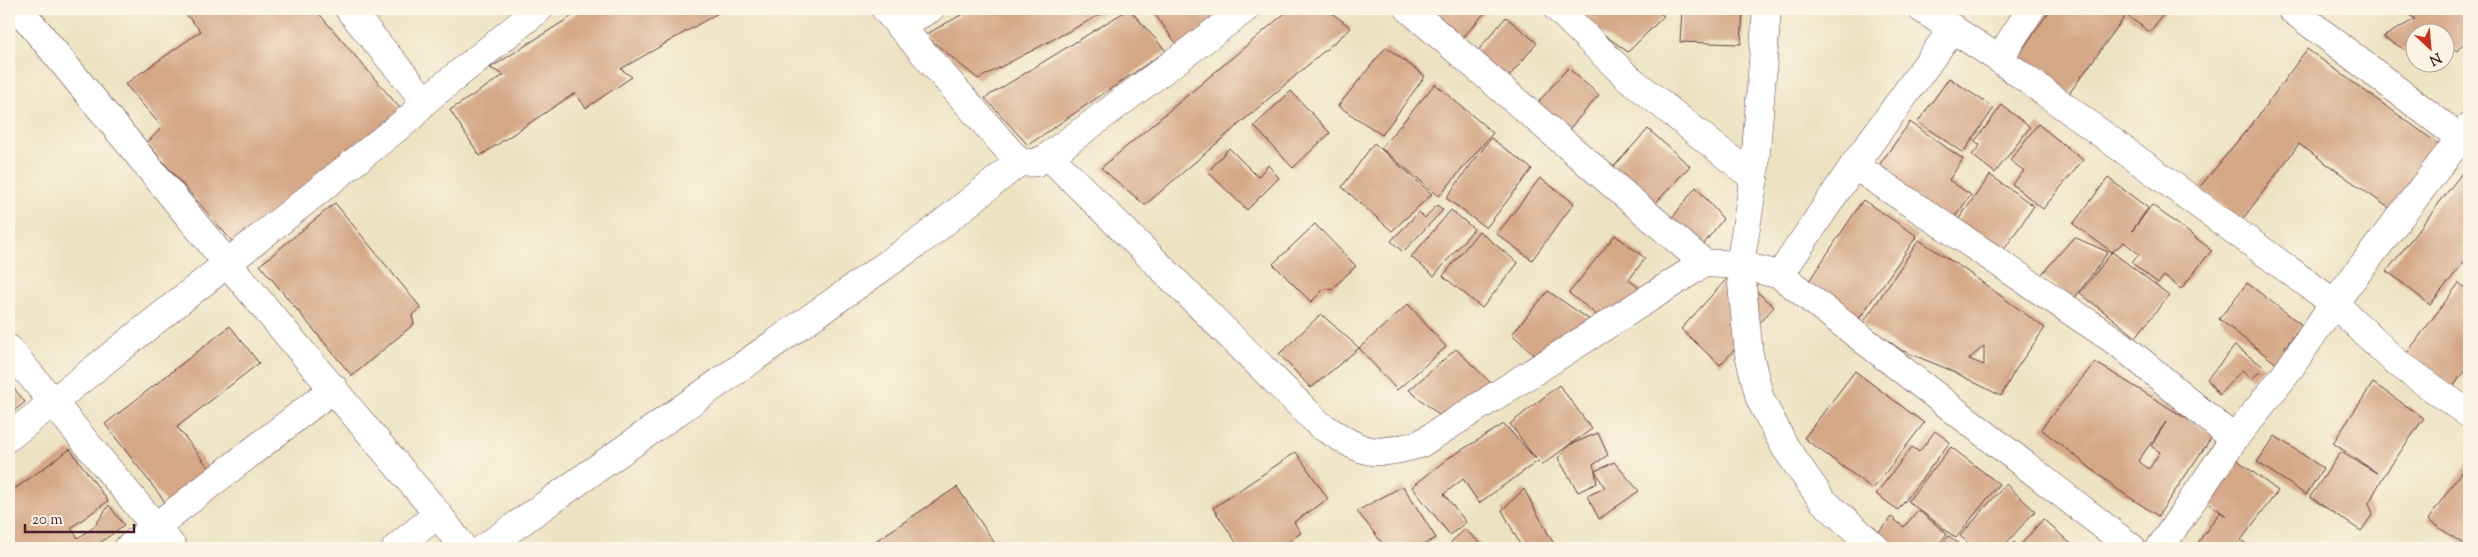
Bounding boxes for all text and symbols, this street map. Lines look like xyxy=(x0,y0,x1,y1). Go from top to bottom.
north arrow xyxy=(2406,22,2456,72)
text: N xyxy=(2425,46,2444,69)
scale bar xyxy=(25,502,134,534)
text: 20 m xyxy=(32,510,63,531)

